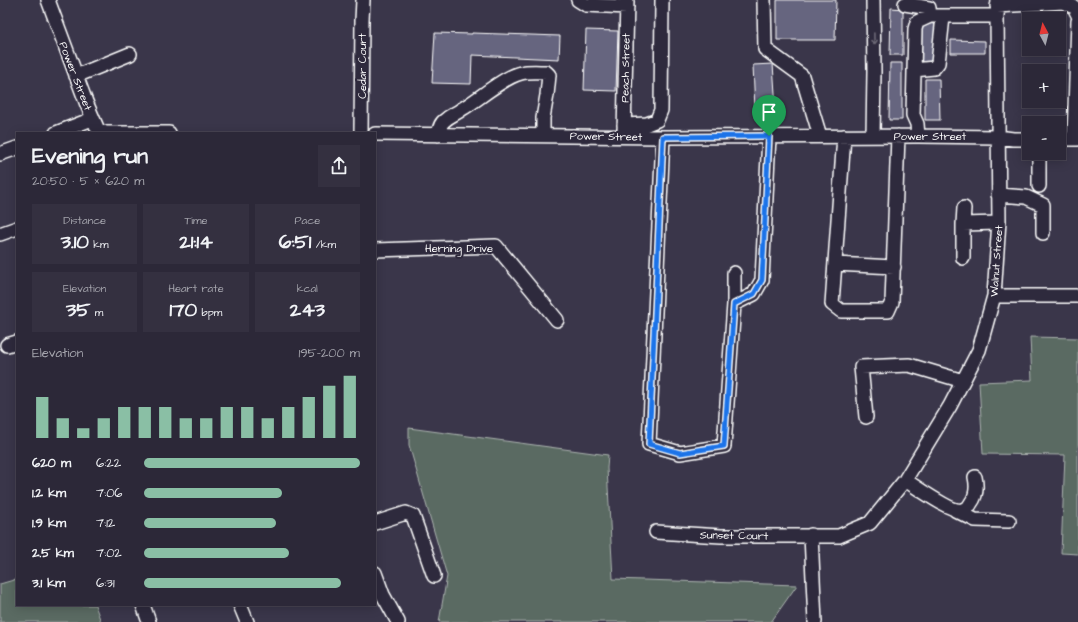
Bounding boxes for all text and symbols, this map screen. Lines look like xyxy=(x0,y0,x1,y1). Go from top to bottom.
north arrow xyxy=(1022,12,1066,56)
map controls xyxy=(1022,12,1066,160)
one-way arrow xyxy=(870,32,877,45)
street label: Cedar Court xyxy=(355,33,370,99)
street label: Peach Street xyxy=(617,33,634,103)
street label: Power Street xyxy=(56,40,96,113)
button: + xyxy=(1022,64,1066,108)
pin xyxy=(752,95,786,136)
icon: arrive xyxy=(758,101,780,123)
button: − xyxy=(1022,116,1066,160)
street label: Power Street xyxy=(570,128,643,145)
street label: Power Street xyxy=(894,129,967,144)
text: Evening run xyxy=(32,141,148,172)
button: share xyxy=(318,145,360,187)
text: 20:50 · 5 × 620 m xyxy=(32,172,144,190)
text: Distance xyxy=(63,213,106,228)
text: Time xyxy=(184,213,208,228)
text: Pace xyxy=(295,213,320,228)
street label: Walnut Street xyxy=(987,224,1007,297)
text: 3.10 xyxy=(61,228,89,256)
text: 21:14 xyxy=(179,228,213,256)
text: 6:51 xyxy=(279,228,311,256)
text: km xyxy=(89,237,109,252)
text: /km xyxy=(311,237,336,252)
street label: Herning Drive xyxy=(425,241,493,257)
text: Elevation xyxy=(63,281,106,296)
text: Heart rate xyxy=(168,281,224,296)
text: kcal xyxy=(297,281,318,296)
text: 35 xyxy=(66,296,90,324)
text: 170 xyxy=(170,296,197,324)
text: 243 xyxy=(290,296,325,324)
text: m xyxy=(90,305,103,320)
text: bpm xyxy=(197,305,222,320)
text: Elevation xyxy=(32,344,83,362)
text: 195–200 m xyxy=(299,344,360,362)
text: 620 m xyxy=(32,454,71,472)
text: 6:22 xyxy=(96,454,121,472)
text: 1.2 km xyxy=(32,484,66,502)
text: 7:06 xyxy=(96,484,123,502)
text: 1.9 km xyxy=(32,514,66,532)
text: 7:12 xyxy=(96,514,115,532)
street label: Sunset Court xyxy=(700,527,769,544)
text: 2.5 km xyxy=(32,544,74,562)
text: 7:02 xyxy=(96,544,122,562)
text: 3.1 km xyxy=(32,574,65,592)
text: 6:31 xyxy=(96,574,115,592)

